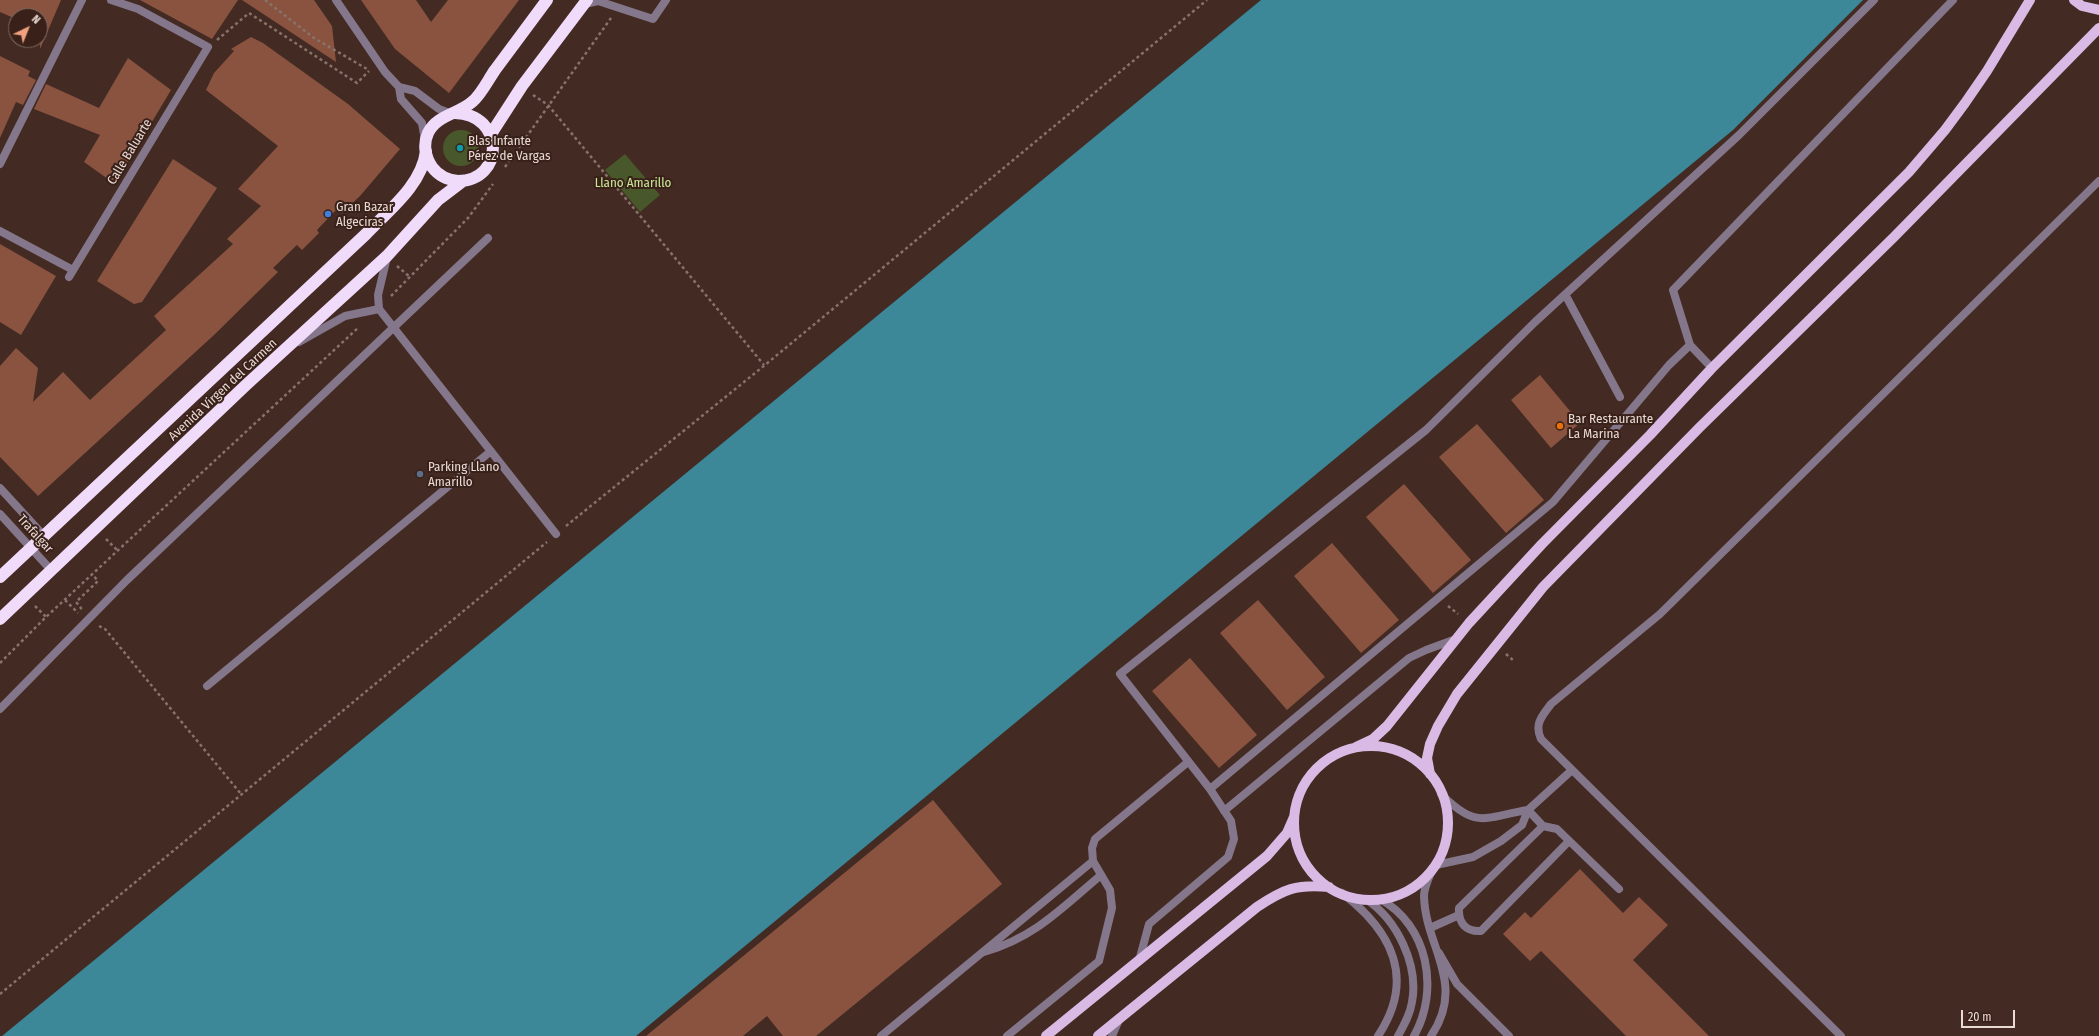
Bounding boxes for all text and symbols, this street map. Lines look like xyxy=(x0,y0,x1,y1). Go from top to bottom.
north arrow xyxy=(8,8,48,48)
text: N xyxy=(29,13,43,27)
street label: Calle Baluarte xyxy=(104,116,156,188)
place label: Blas Infante Pérez de Vargas xyxy=(468,133,550,164)
marker: Blas Infante Pérez de Vargas xyxy=(455,143,465,153)
park label: Llano Amarillo xyxy=(595,175,671,191)
place label: Gran Bazar Algeciras xyxy=(336,199,393,230)
marker: Gran Bazar Algeciras xyxy=(323,209,333,219)
street label: Avenida Virgen del Carmen xyxy=(166,336,280,444)
place label: Bar Restaurante La Marina xyxy=(1568,411,1653,442)
marker: Bar Restaurante La Marina xyxy=(1555,421,1565,431)
place label: Parking Llano Amarillo xyxy=(428,459,499,490)
marker: Parking Llano Amarillo xyxy=(415,469,425,479)
street label: Trafalgar xyxy=(14,512,56,556)
scale bar xyxy=(1963,1002,2017,1028)
text: 20 m xyxy=(1968,1010,1992,1024)

